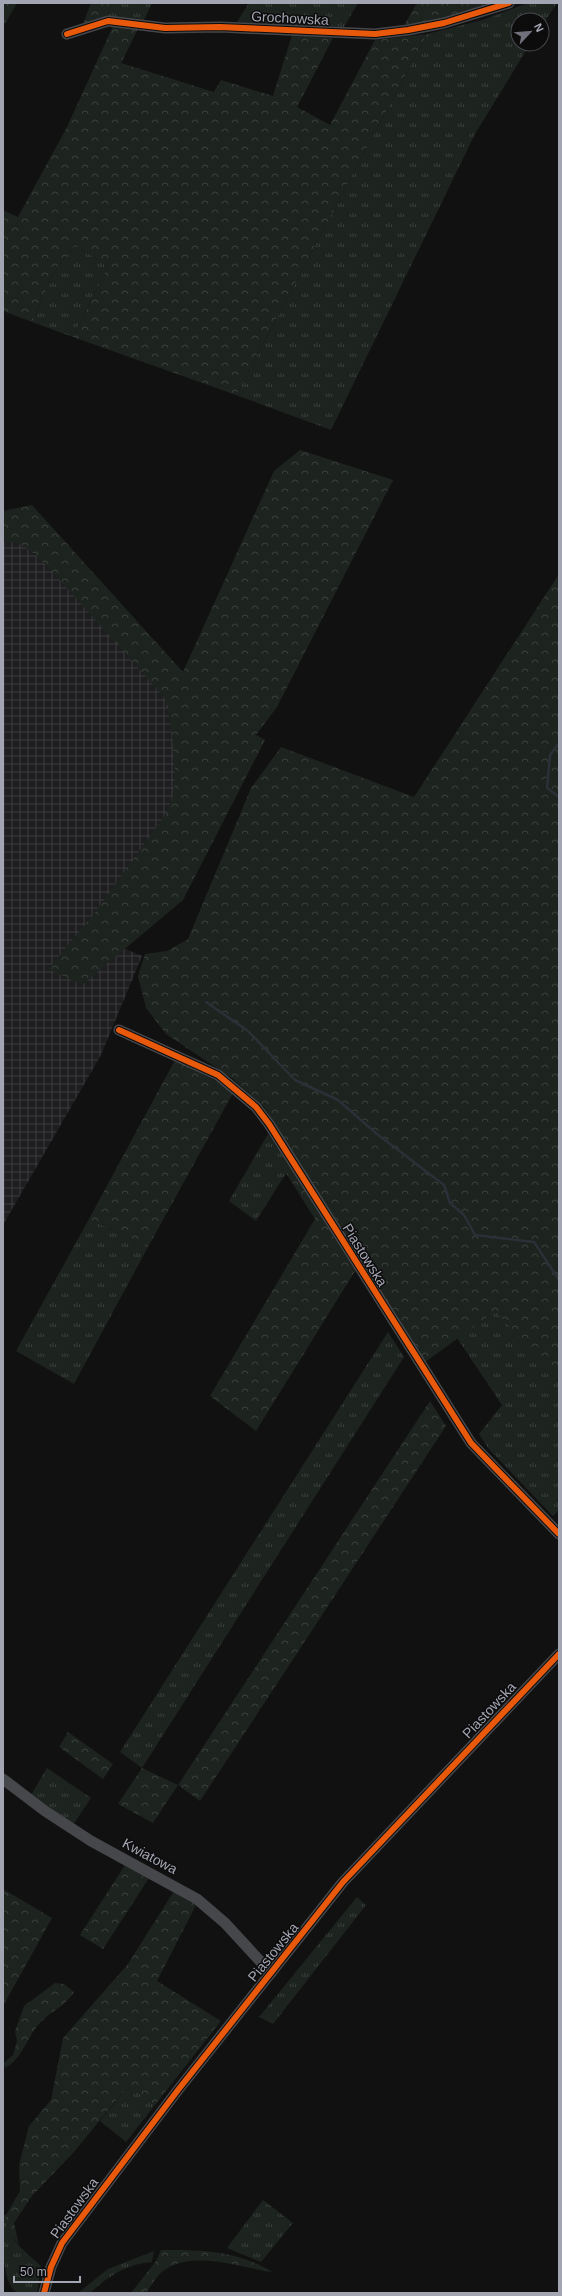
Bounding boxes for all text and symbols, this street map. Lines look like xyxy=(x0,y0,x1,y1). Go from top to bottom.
street label: Grochowska xyxy=(251,8,329,28)
north arrow xyxy=(510,12,550,52)
text: N xyxy=(532,21,546,34)
street label: Piastowska xyxy=(339,1221,391,1289)
street label: Piastowska xyxy=(459,1678,519,1741)
street label: Kwiatowa xyxy=(120,1835,180,1877)
street label: Piastowska xyxy=(245,1919,302,1985)
street label: Piastowska xyxy=(47,2174,101,2241)
scale bar xyxy=(14,2258,80,2284)
text: 50 m xyxy=(20,2265,47,2279)

